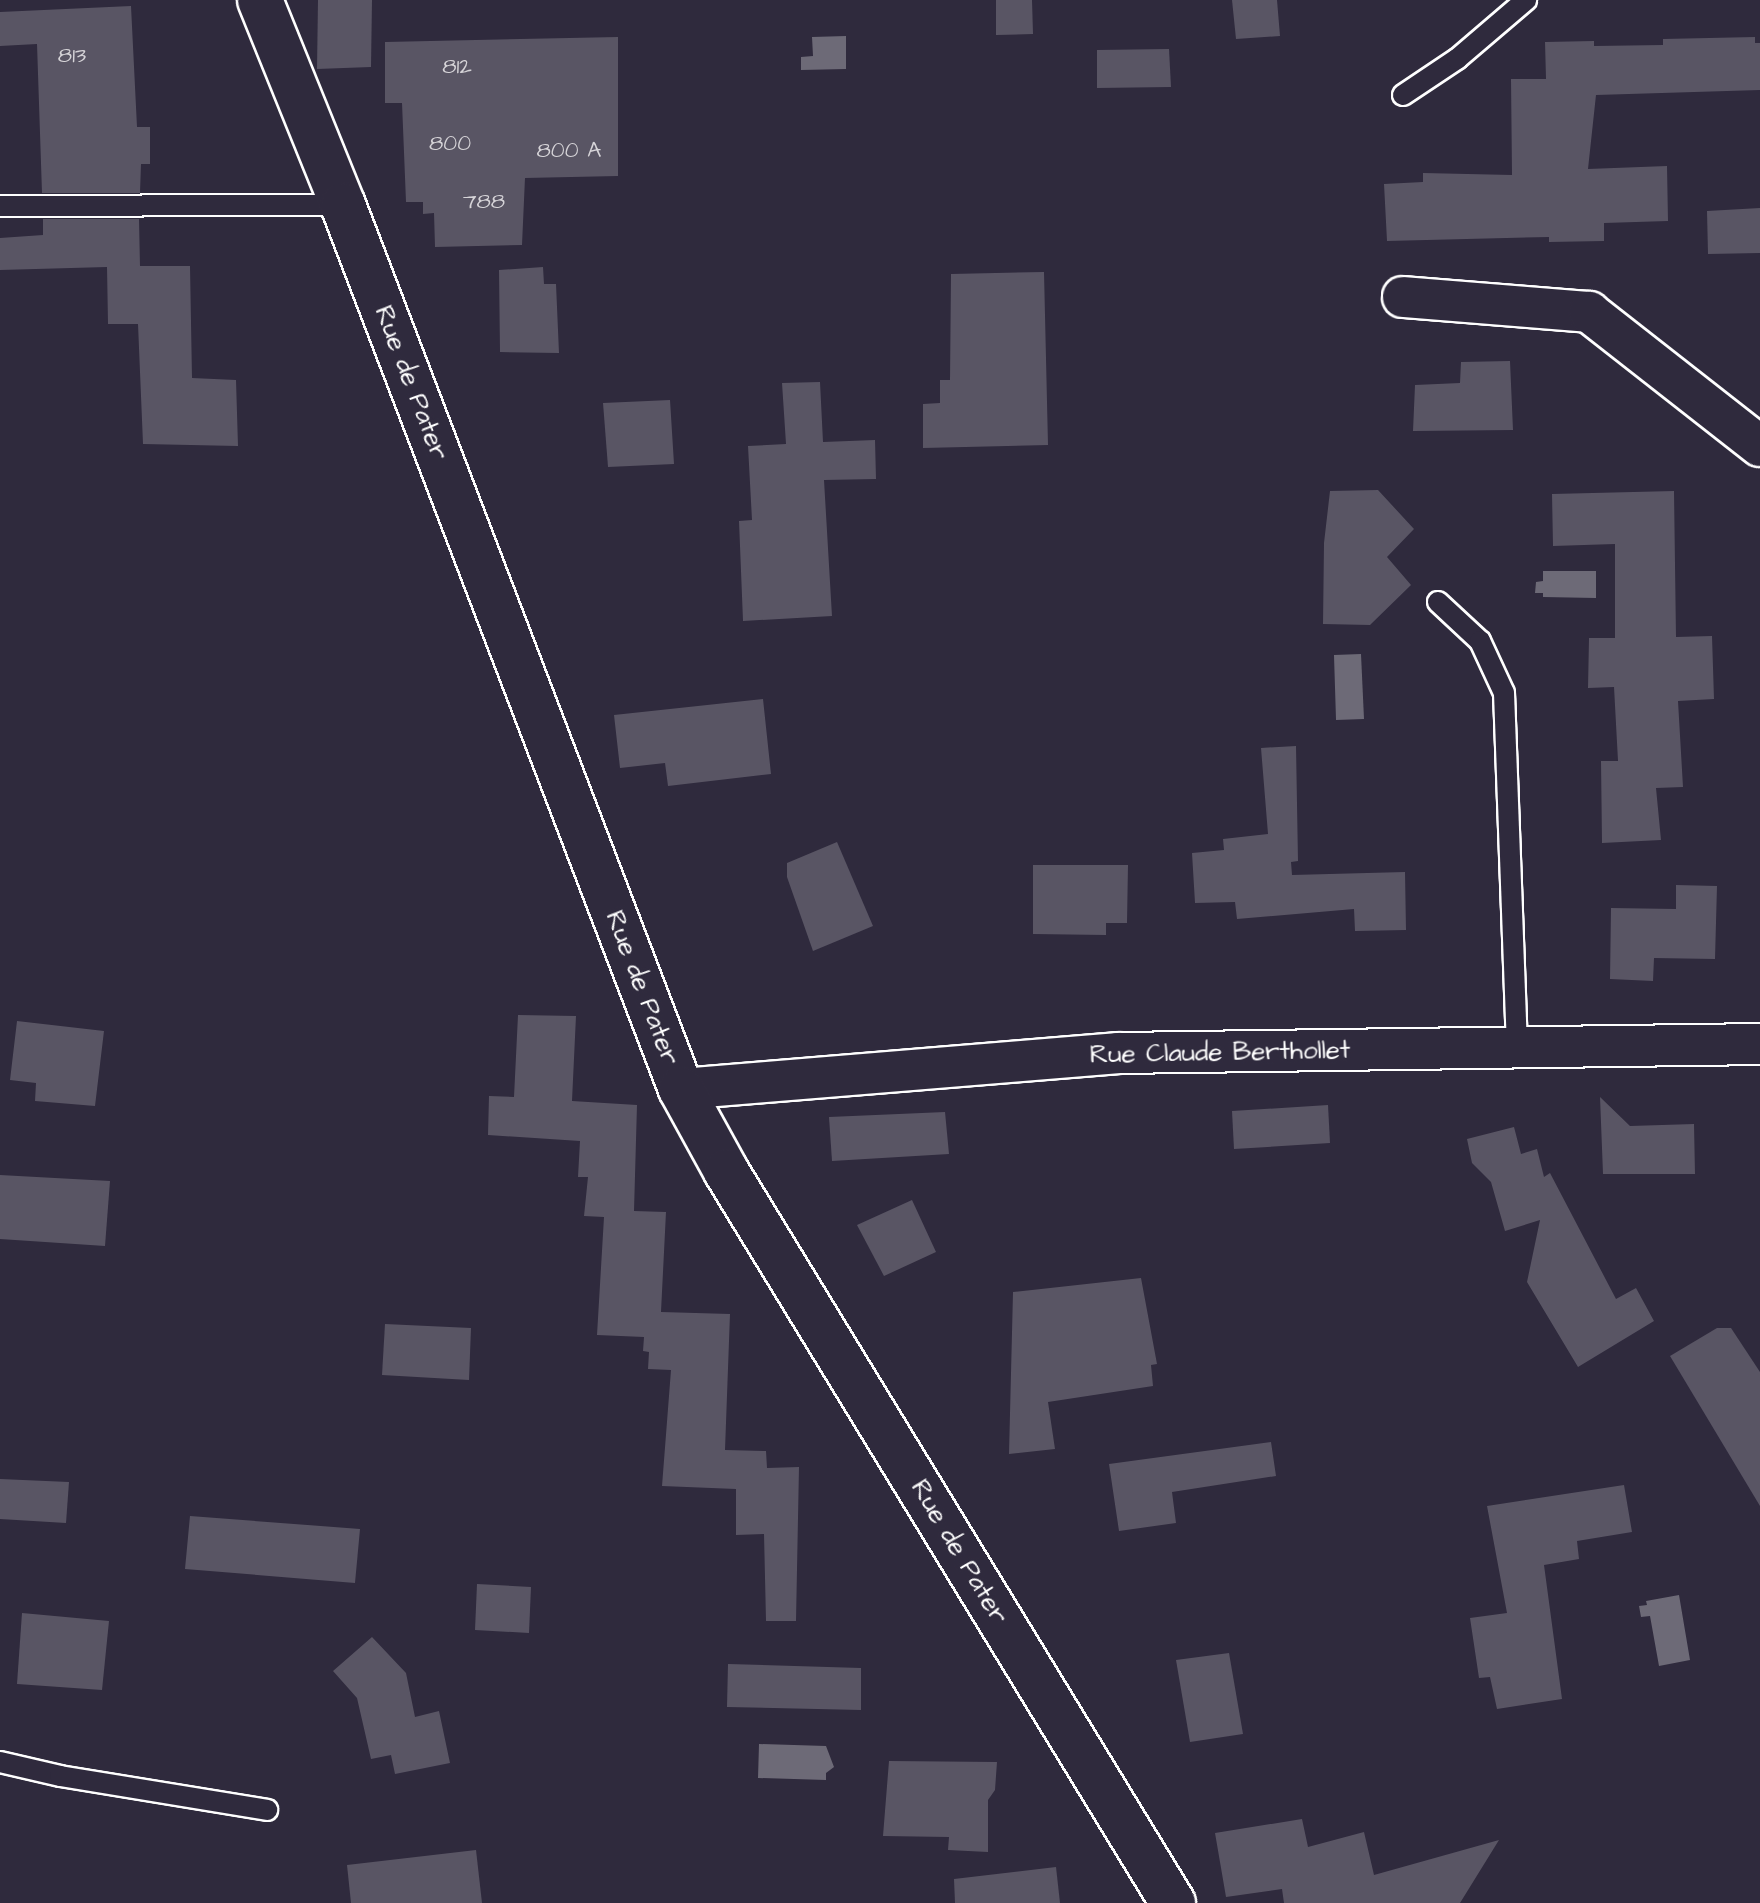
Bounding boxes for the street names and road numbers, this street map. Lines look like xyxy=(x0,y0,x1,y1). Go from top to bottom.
street label: Rue de Pater xyxy=(367,301,455,465)
street label: Rue de Pater xyxy=(598,906,686,1070)
street label: Rue Claude Berthollet xyxy=(1089,1035,1351,1071)
street label: Rue de Pater xyxy=(904,1474,1014,1630)

